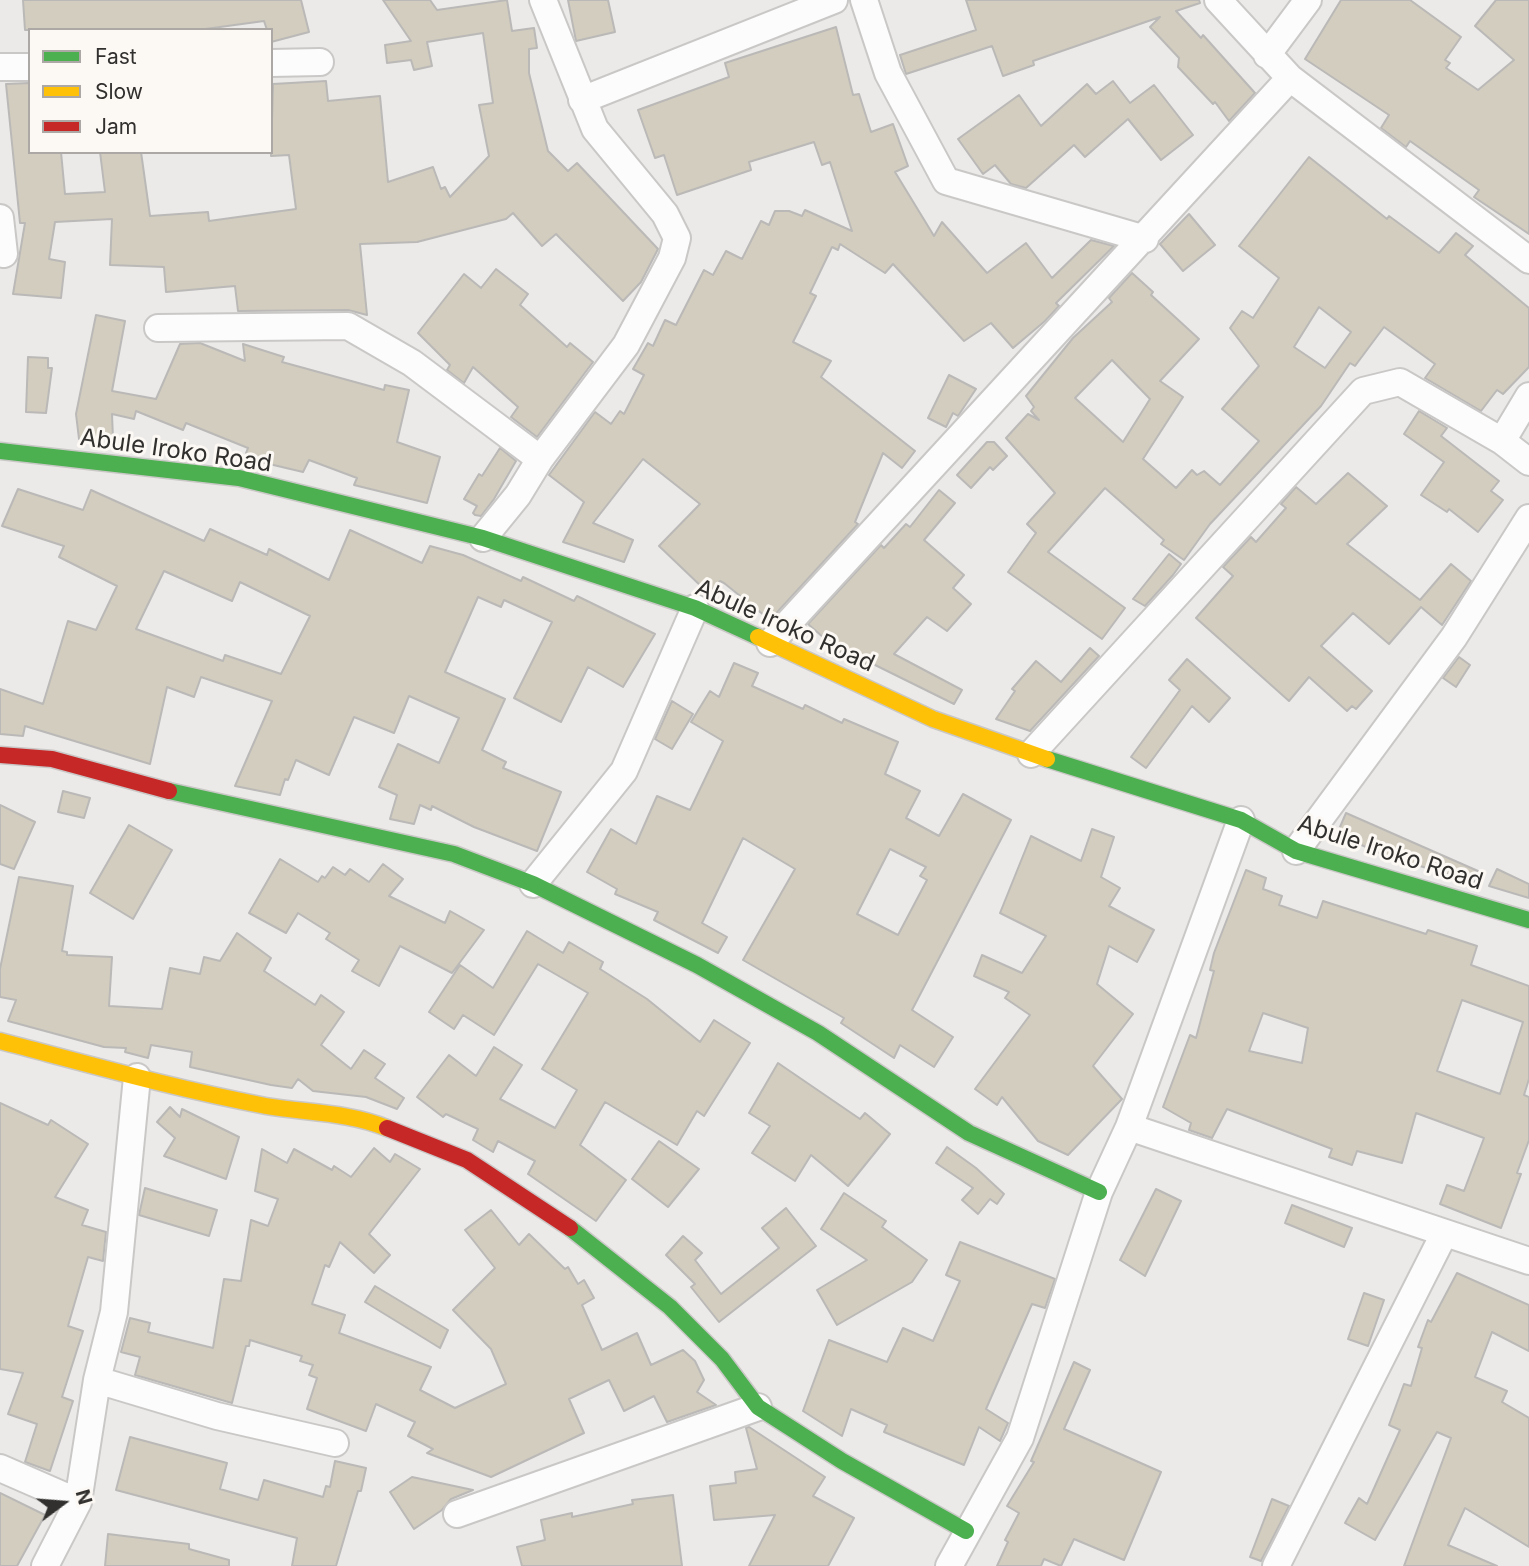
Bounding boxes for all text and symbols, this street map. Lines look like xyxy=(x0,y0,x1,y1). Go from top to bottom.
legend xyxy=(28,28,273,154)
text: Fast xyxy=(95,44,137,69)
text: Slow xyxy=(95,79,143,104)
text: Jam xyxy=(95,114,137,139)
street label: Abule Iroko Road xyxy=(78,423,274,479)
street label: Abule Iroko Road xyxy=(691,574,879,678)
street label: Abule Iroko Road xyxy=(1294,809,1486,897)
north arrow xyxy=(28,1468,98,1538)
text: N xyxy=(71,1487,97,1507)

